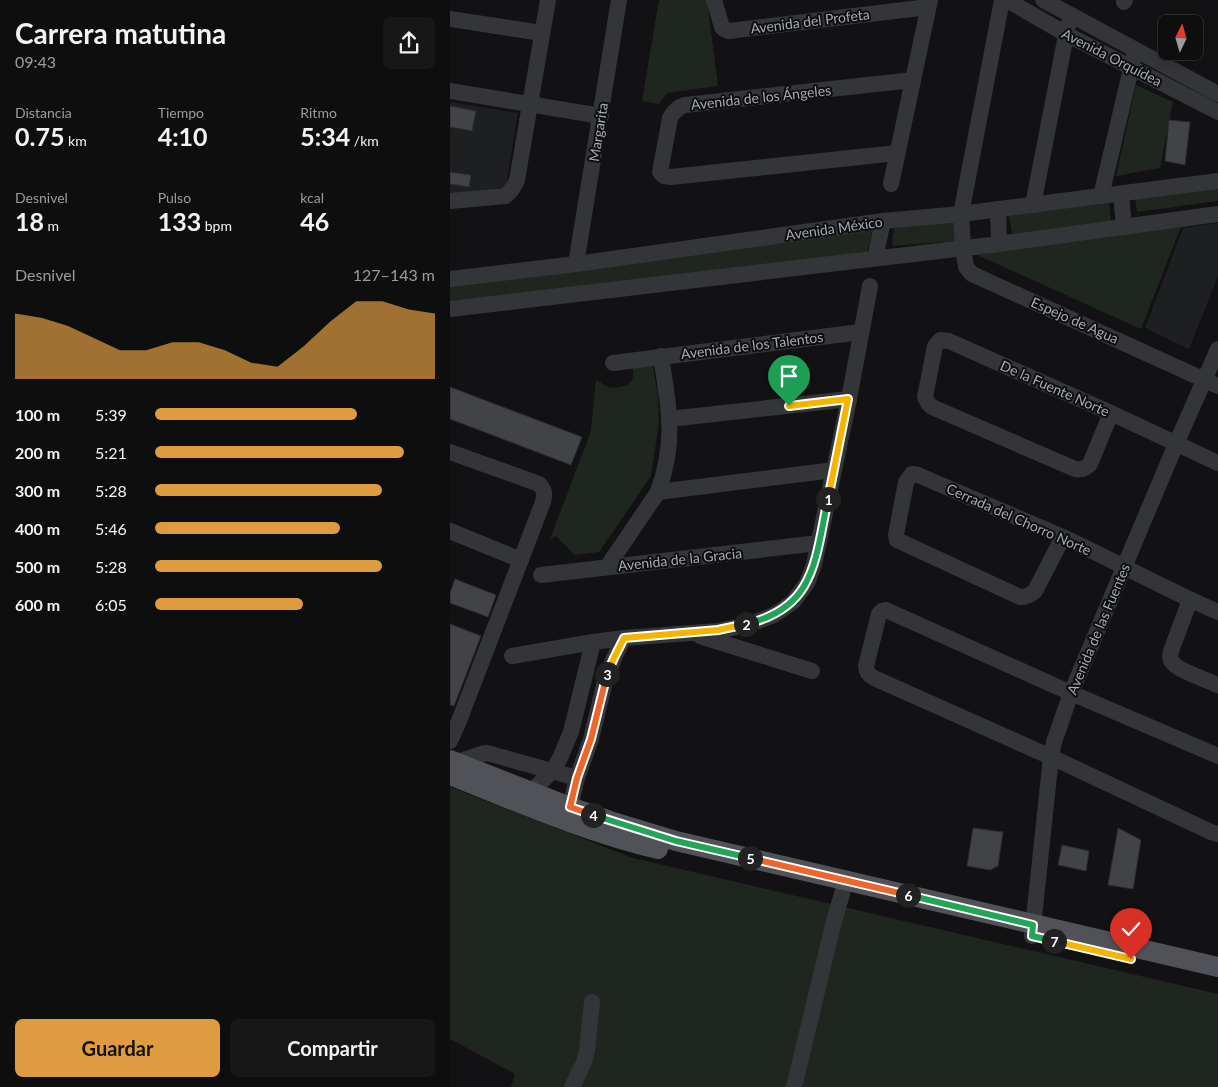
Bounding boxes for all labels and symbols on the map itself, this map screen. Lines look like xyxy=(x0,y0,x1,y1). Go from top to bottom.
street label: Avenida del Profeta xyxy=(749,5,871,37)
north arrow xyxy=(1158,15,1202,60)
street label: Avenida Orquídea xyxy=(1059,24,1165,90)
street label: Avenida de los Ángeles xyxy=(690,81,832,113)
street label: Margarita xyxy=(585,101,611,163)
street label: Avenida México xyxy=(784,213,884,243)
street label: Espejo de Agua xyxy=(1029,293,1121,347)
street label: Avenida de los Talentos xyxy=(680,328,824,362)
pin xyxy=(768,355,810,406)
street label: De la Fuente Norte xyxy=(998,356,1112,420)
street label: Cerrada del Chorro Norte xyxy=(944,479,1094,559)
pin: 1 xyxy=(816,486,840,512)
street label: Avenida de la Gracia xyxy=(617,544,743,574)
street label: Avenida de las Fuentes xyxy=(1063,561,1133,697)
pin: 2 xyxy=(734,612,758,636)
pin: 3 xyxy=(594,662,620,686)
pin: 4 xyxy=(580,802,606,828)
pin: 5 xyxy=(738,846,762,870)
pin: 6 xyxy=(896,882,920,908)
pin xyxy=(1110,908,1152,959)
pin: 7 xyxy=(1042,928,1066,954)

